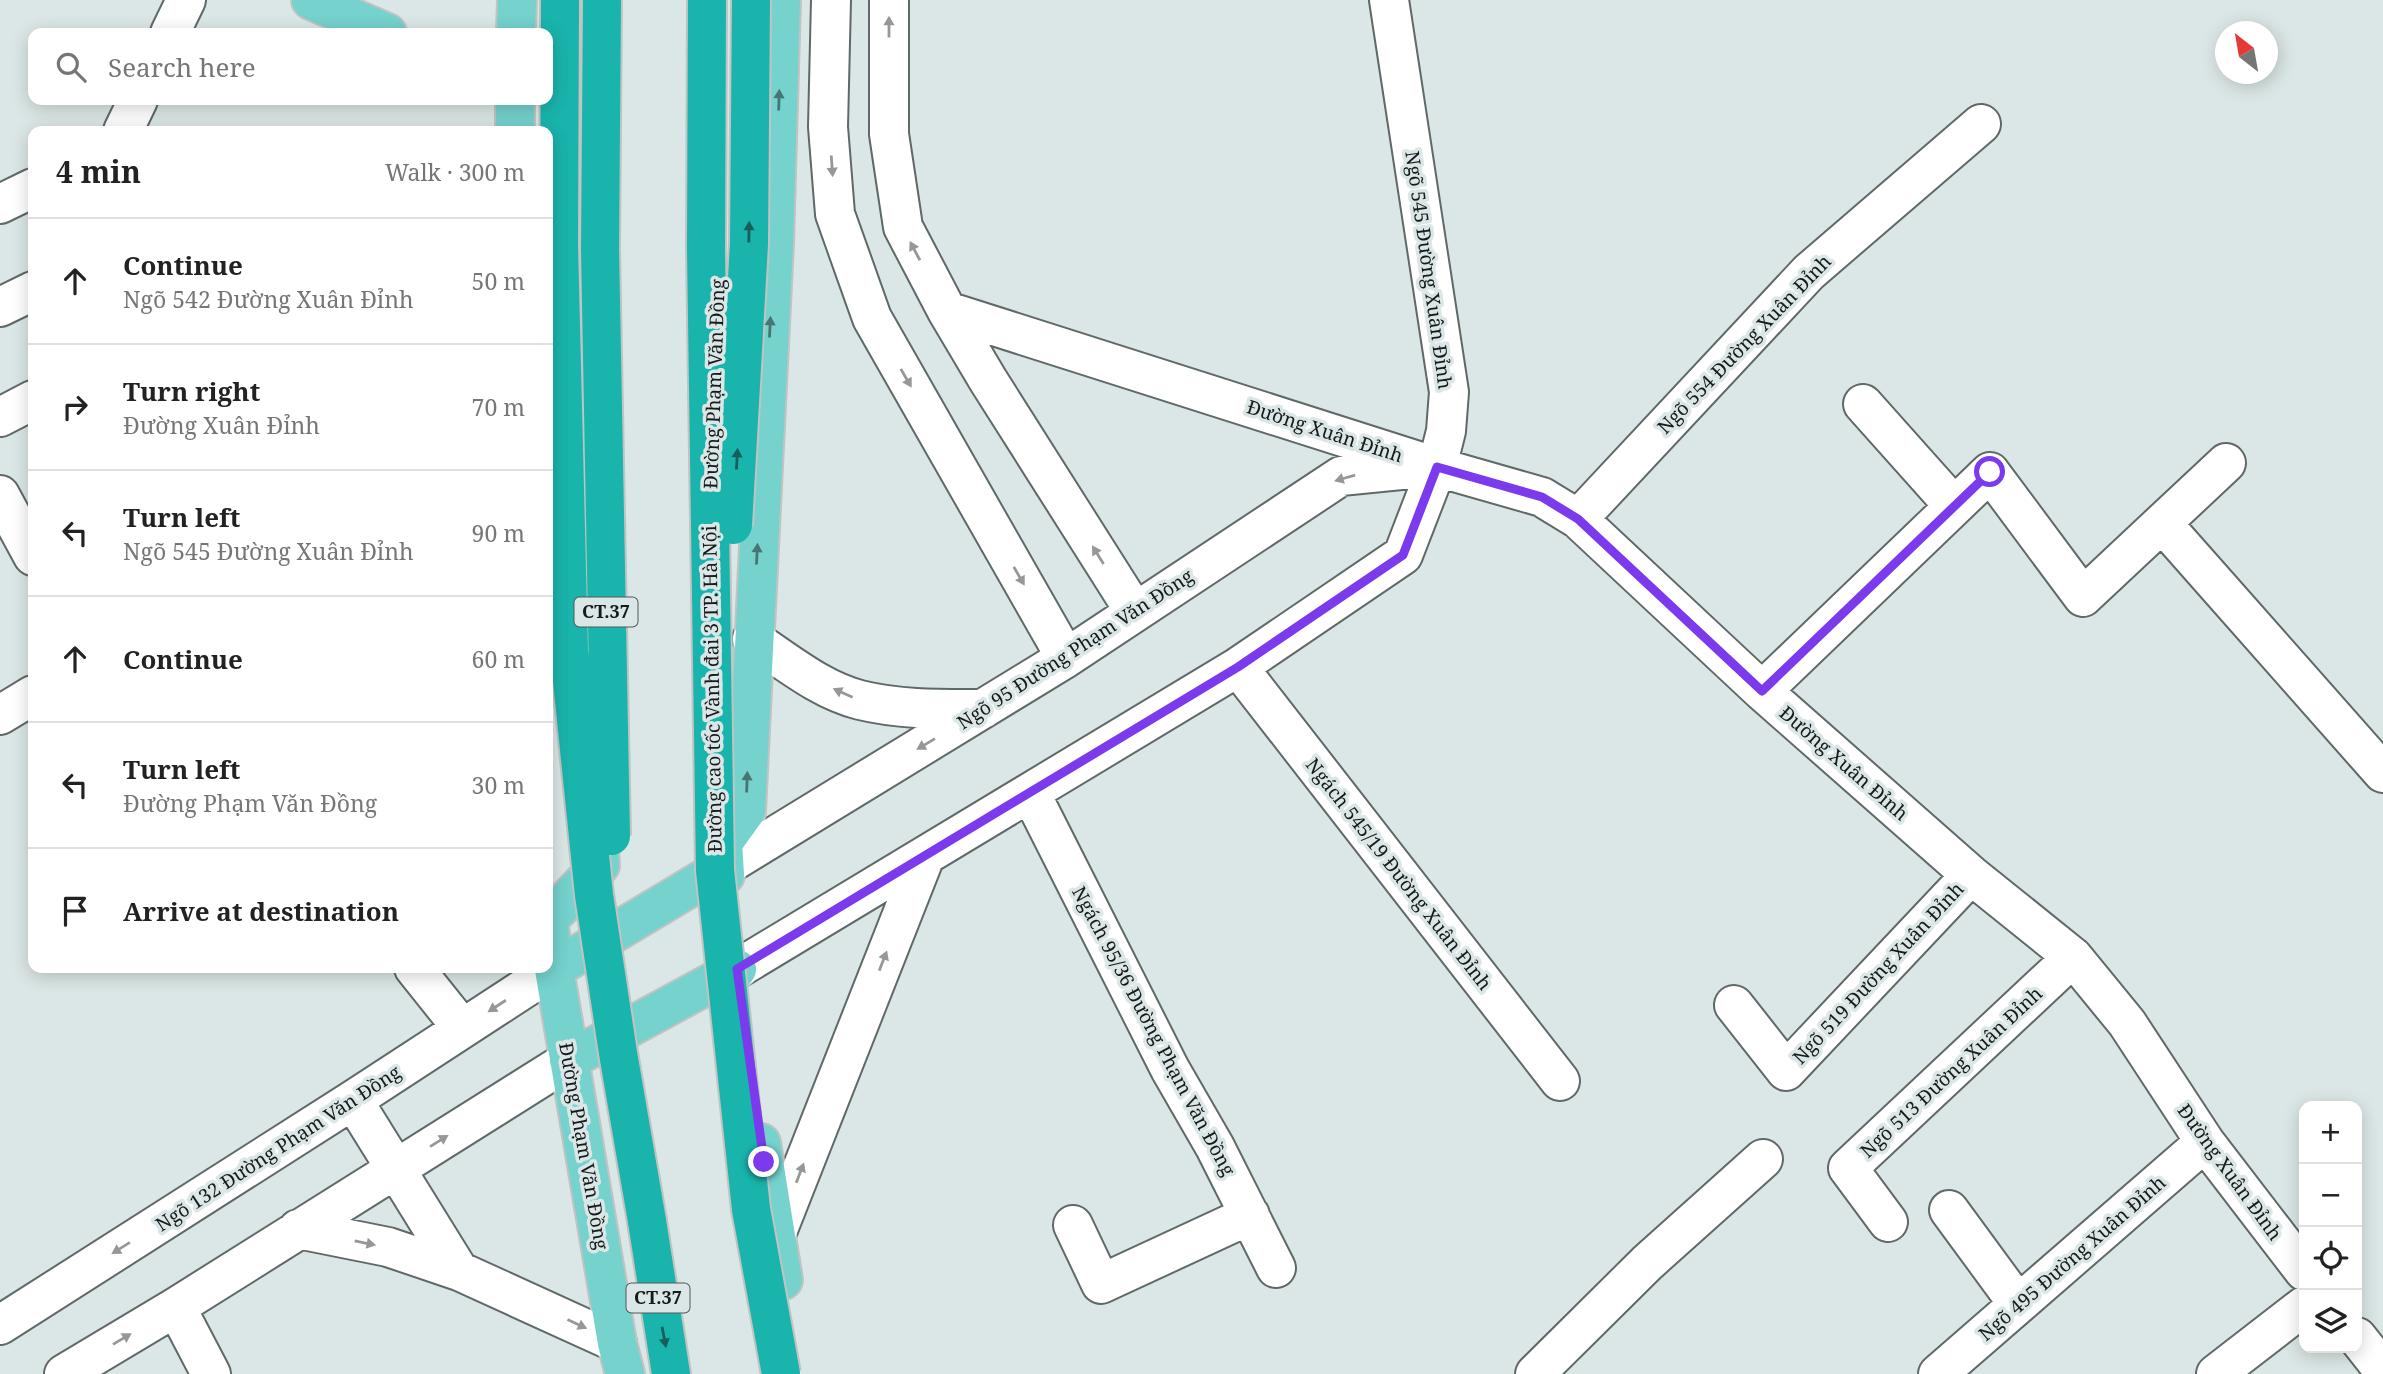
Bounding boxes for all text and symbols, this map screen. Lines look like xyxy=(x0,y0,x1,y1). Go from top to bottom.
one-way arrow xyxy=(883,16,895,38)
north arrow xyxy=(2215,21,2278,84)
search box xyxy=(28,28,553,105)
icon: search xyxy=(52,48,90,86)
text: Search here xyxy=(108,49,256,85)
one-way arrow xyxy=(773,89,785,111)
street label: Ngõ 545 Đường Xuân Đỉnh xyxy=(1399,149,1459,391)
text: 4 min xyxy=(56,151,141,192)
one-way arrow xyxy=(826,155,837,177)
text: Walk · 300 m xyxy=(385,156,525,188)
one-way arrow xyxy=(743,221,755,243)
one-way arrow xyxy=(909,241,921,260)
text: Continue xyxy=(123,247,243,283)
street label: Ngõ 554 Đường Xuân Đỉnh xyxy=(1651,249,1837,439)
icon: ahead xyxy=(56,262,94,300)
text: 50 m xyxy=(472,265,525,297)
street label: Đường Phạm Văn Đồng xyxy=(697,279,731,489)
text: Ngõ 542 Đường Xuân Đỉnh xyxy=(123,283,414,315)
one-way arrow xyxy=(764,316,775,338)
one-way arrow xyxy=(900,368,912,388)
text: Turn right xyxy=(123,373,260,409)
icon: right xyxy=(56,388,94,426)
text: 70 m xyxy=(472,391,525,423)
street label: Đường Xuân Đỉnh xyxy=(1244,393,1406,469)
text: Đường Xuân Đỉnh xyxy=(123,409,320,441)
one-way arrow xyxy=(732,448,743,470)
route start xyxy=(1974,456,2005,487)
one-way arrow xyxy=(1334,473,1356,484)
text: Turn left xyxy=(123,499,240,535)
icon: left xyxy=(56,514,94,552)
text: 90 m xyxy=(472,517,525,549)
street label: Đường cao tốc Vành đai 3 TP. Hà Nội xyxy=(696,525,728,853)
text: Ngõ 545 Đường Xuân Đỉnh xyxy=(123,535,414,567)
one-way arrow xyxy=(752,543,763,565)
one-way arrow xyxy=(1092,545,1105,564)
street label: Ngõ 95 Đường Phạm Văn Đồng xyxy=(952,563,1198,735)
one-way arrow xyxy=(1013,566,1025,585)
road number: CT.37 xyxy=(574,598,638,626)
icon: ahead xyxy=(56,640,94,678)
text: Continue xyxy=(123,641,243,677)
text: 60 m xyxy=(472,643,525,675)
one-way arrow xyxy=(833,687,854,698)
street label: Đường Xuân Đỉnh xyxy=(1774,700,1914,826)
one-way arrow xyxy=(917,737,936,750)
text: Turn left xyxy=(123,751,240,787)
street label: Ngách 545/19 Đường Xuân Đỉnh xyxy=(1300,753,1498,995)
icon: left xyxy=(56,766,94,804)
text: 30 m xyxy=(472,769,525,801)
one-way arrow xyxy=(741,770,752,792)
text: Đường Phạm Văn Đồng xyxy=(123,787,377,819)
street label: Ngõ 519 Đường Xuân Đỉnh xyxy=(1787,876,1969,1070)
street label: Ngách 95/36 Đường Phạm Văn Đồng xyxy=(1066,882,1242,1180)
icon: arrive xyxy=(56,892,94,930)
text: Arrive at destination xyxy=(123,893,399,929)
one-way arrow xyxy=(878,951,889,972)
street label: Ngõ 513 Đường Xuân Đỉnh xyxy=(1854,981,2048,1163)
one-way arrow xyxy=(487,999,507,1012)
street label: Đường Phạm Văn Đồng xyxy=(553,1040,615,1252)
street label: Ngõ 132 Đường Phạm Văn Đồng xyxy=(150,1059,406,1237)
street label: Đường Xuân Đỉnh xyxy=(2172,1099,2288,1245)
map controls xyxy=(2299,1101,2362,1353)
button: + xyxy=(2299,1101,2362,1164)
one-way arrow xyxy=(429,1135,448,1147)
route end xyxy=(748,1146,779,1177)
one-way arrow xyxy=(795,1163,806,1184)
button: − xyxy=(2299,1164,2362,1227)
street label: Ngõ 495 Đường Xuân Đỉnh xyxy=(1973,1169,2171,1347)
button: locate xyxy=(2299,1227,2362,1290)
one-way arrow xyxy=(354,1237,376,1248)
one-way arrow xyxy=(111,1242,130,1255)
road number: CT.37 xyxy=(626,1283,690,1312)
button: layers xyxy=(2299,1290,2362,1353)
one-way arrow xyxy=(567,1318,587,1330)
one-way arrow xyxy=(659,1326,670,1348)
one-way arrow xyxy=(113,1333,132,1345)

